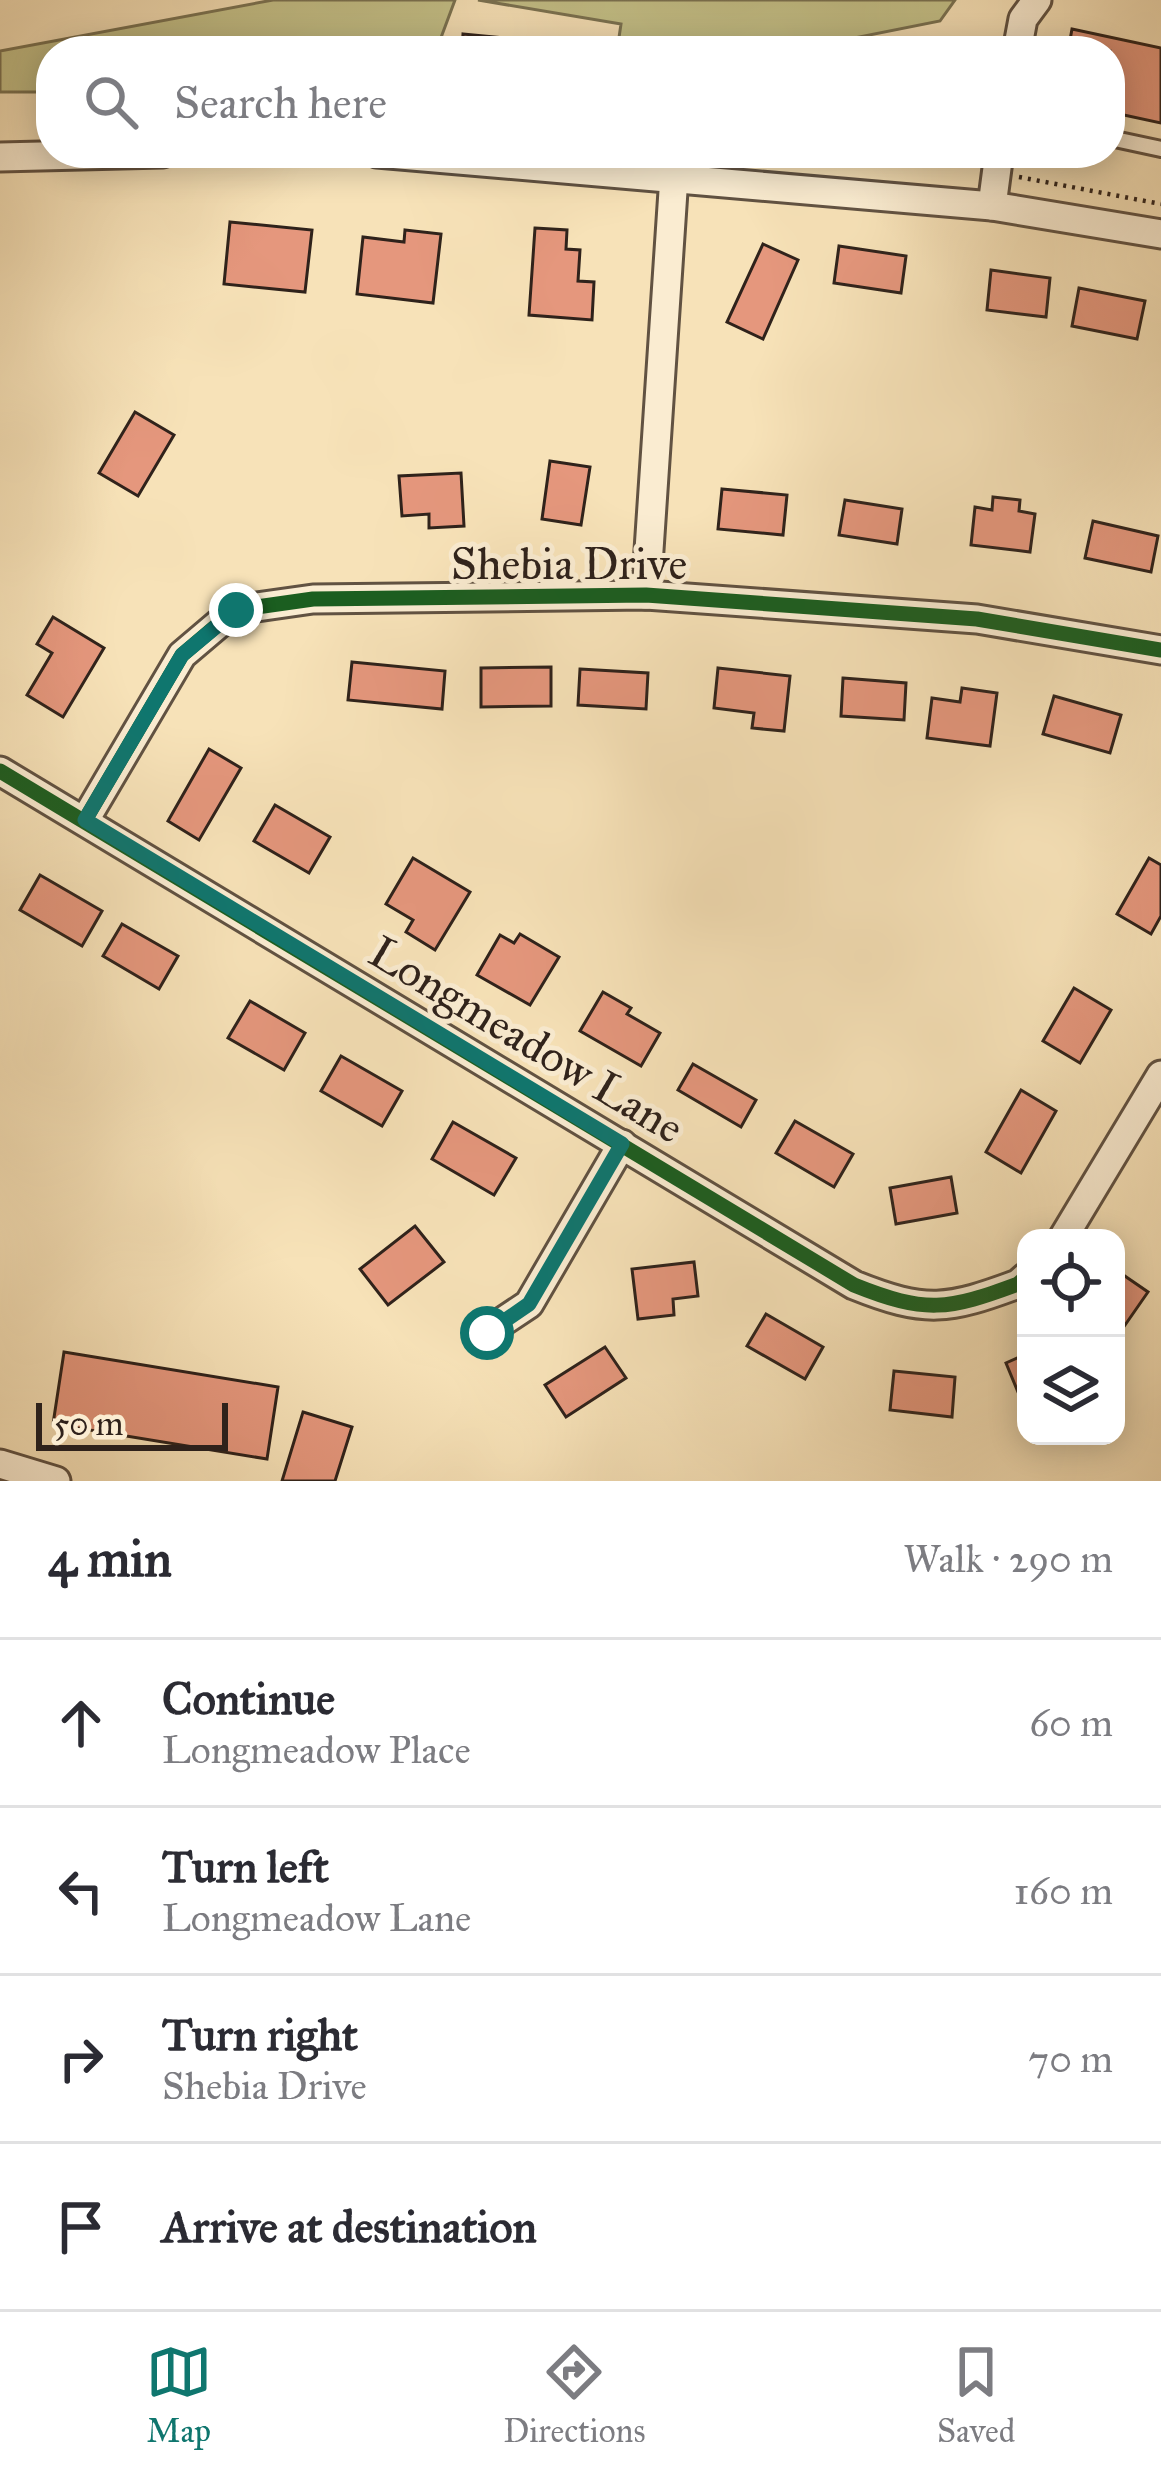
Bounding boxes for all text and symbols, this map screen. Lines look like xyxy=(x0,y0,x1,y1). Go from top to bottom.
search box xyxy=(36,36,1125,168)
icon: search xyxy=(78,69,144,135)
text: Search here xyxy=(174,75,387,130)
street label: Shebia Drive xyxy=(451,536,687,591)
route end xyxy=(209,583,263,637)
street label: Longmeadow Lane xyxy=(360,924,694,1155)
map controls xyxy=(1017,1229,1125,1445)
button: locate xyxy=(1017,1229,1125,1337)
route start xyxy=(460,1306,514,1360)
button: layers xyxy=(1017,1337,1125,1445)
scale bar xyxy=(36,1397,228,1450)
text: 50 m xyxy=(54,1404,123,1444)
text: 4 min xyxy=(48,1528,172,1590)
text: Walk · 290 m xyxy=(903,1535,1113,1583)
text: Continue xyxy=(162,1671,335,1726)
icon: ahead xyxy=(48,1690,114,1756)
text: 60 m xyxy=(1029,1699,1113,1747)
text: Longmeadow Place xyxy=(162,1726,471,1774)
text: Turn left xyxy=(162,1839,329,1894)
icon: left xyxy=(48,1858,114,1924)
text: 160 m xyxy=(1014,1867,1113,1915)
text: Longmeadow Lane xyxy=(162,1894,471,1942)
text: Turn right xyxy=(162,2007,358,2062)
icon: right xyxy=(48,2026,114,2092)
text: 70 m xyxy=(1028,2035,1113,2083)
text: Shebia Drive xyxy=(162,2062,367,2110)
icon: arrive xyxy=(48,2194,114,2260)
text: Arrive at destination xyxy=(162,2199,537,2254)
tab: Map xyxy=(146,2339,212,2451)
tab: Directions xyxy=(503,2339,645,2451)
tab: Saved xyxy=(937,2339,1015,2451)

